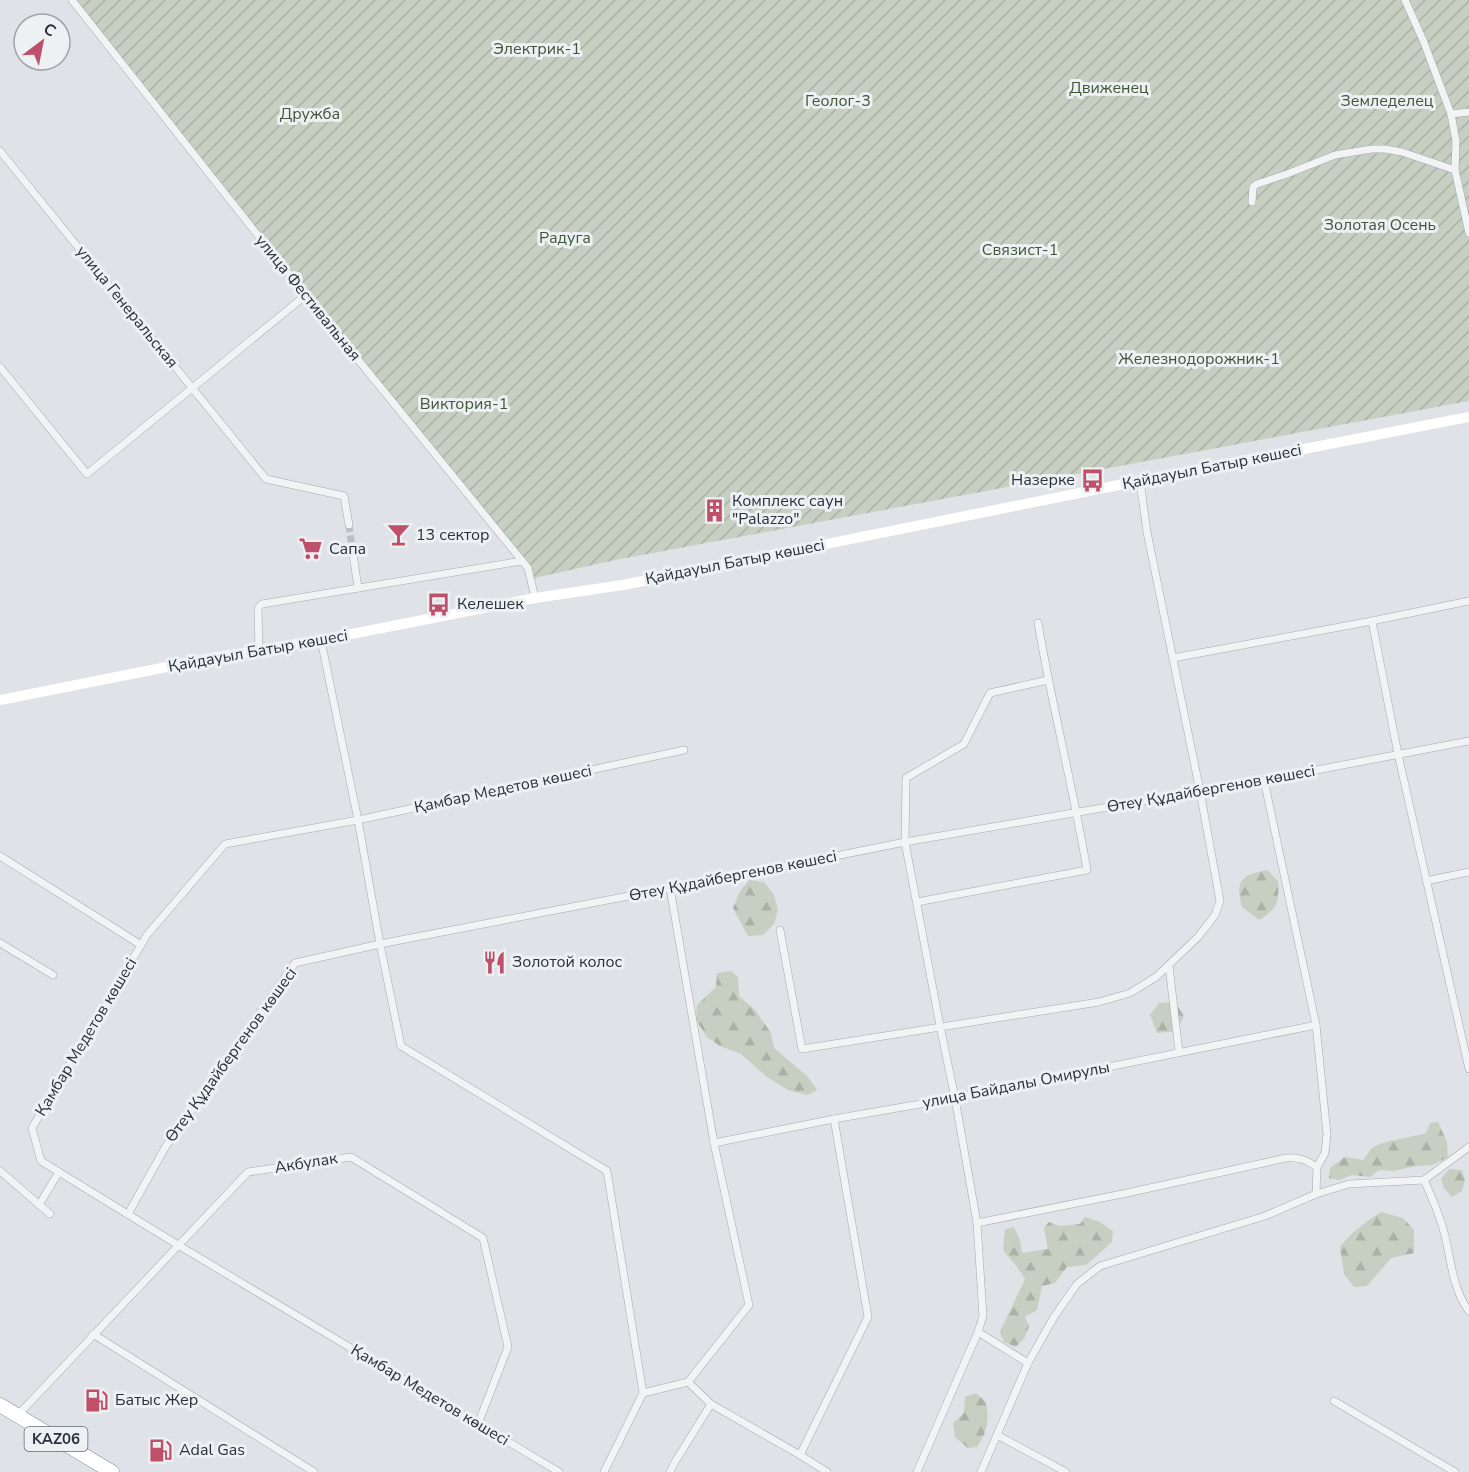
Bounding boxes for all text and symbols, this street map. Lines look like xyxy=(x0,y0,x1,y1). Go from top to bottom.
north arrow xyxy=(12,12,72,72)
text: С xyxy=(39,18,60,42)
park label: Электрик-1 xyxy=(493,38,581,60)
park label: Движенец xyxy=(1069,77,1149,99)
park label: Геолог-3 xyxy=(805,90,871,112)
park label: Земледелец xyxy=(1341,90,1434,112)
park label: Дружба xyxy=(280,103,340,125)
park label: Золотая Осень xyxy=(1324,214,1436,236)
park label: Радуга xyxy=(539,227,591,249)
street label: улица Фестивальная xyxy=(250,230,366,366)
park label: Связист-1 xyxy=(982,239,1058,261)
street label: улица Генеральская xyxy=(71,241,183,373)
park label: Железнодорожник-1 xyxy=(1118,348,1280,370)
park label: Виктория-1 xyxy=(420,393,508,415)
street label: Қайдауыл Батыр көшесі xyxy=(1121,439,1303,495)
bus stop icon: Назерке xyxy=(1080,467,1106,493)
place label: Назерке xyxy=(1011,469,1075,491)
place label: Комплекс саун "Palazzo" xyxy=(732,490,843,530)
building icon: Комплекс саун "Palazzo" xyxy=(701,497,727,523)
bar icon: 13 сектор xyxy=(385,522,411,548)
place label: 13 сектор xyxy=(416,524,490,546)
street label: Қайдауыл Батыр көшесі xyxy=(644,534,826,590)
supermarket icon: Сапа xyxy=(298,536,324,562)
place label: Сапа xyxy=(329,538,366,560)
bus stop icon: Келешек xyxy=(426,591,452,617)
place label: Келешек xyxy=(457,593,524,615)
street label: Қайдауыл Батыр көшесі xyxy=(166,624,350,678)
street label: Қамбар Медетов көшесі xyxy=(412,759,594,819)
street label: Өтеу Құдайбергенов көшесі xyxy=(1105,760,1317,818)
street label: Өтеу Құдайбергенов көшесі xyxy=(627,845,839,907)
restaurant icon: Золотой колос xyxy=(481,949,507,975)
place label: Золотой колос xyxy=(512,951,623,973)
street label: Қамбар Медетов көшесі xyxy=(30,954,142,1120)
street label: Өтеу Құдайбергенов көшесі xyxy=(160,963,302,1147)
street label: улица Байдалы Омирулы xyxy=(920,1056,1112,1114)
street label: Акбулак xyxy=(273,1147,339,1179)
street label: Қамбар Медетов көшесі xyxy=(347,1339,513,1451)
fuel station icon: Батыс Жер xyxy=(84,1387,110,1413)
place label: Батыс Жер xyxy=(115,1389,198,1411)
road number: KАZ06 xyxy=(25,1427,88,1451)
fuel station icon: Adal Gas xyxy=(148,1437,174,1463)
place label: Adal Gas xyxy=(179,1439,245,1461)

